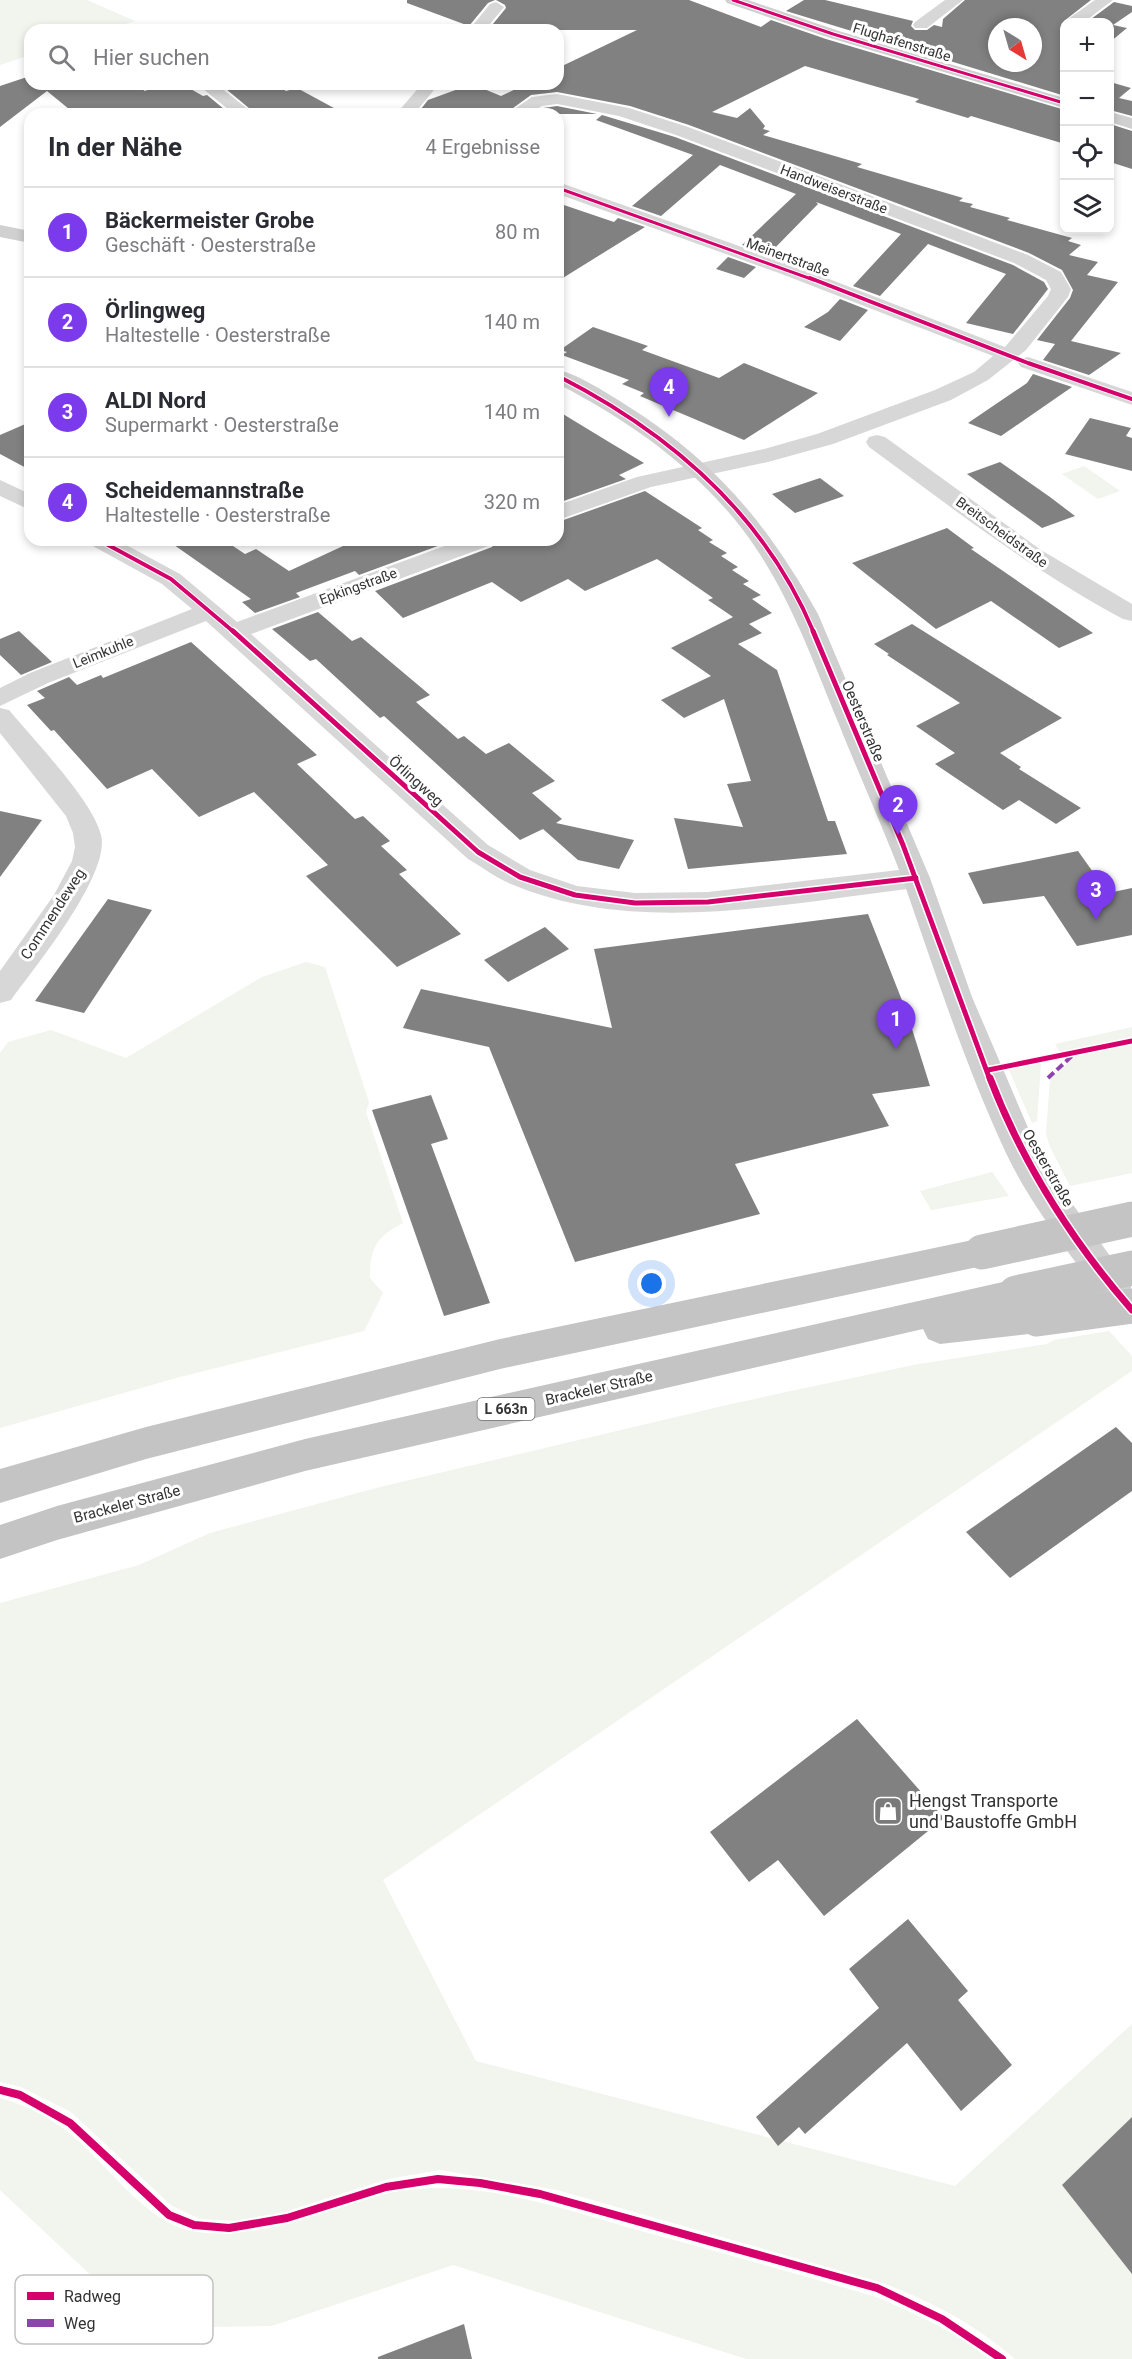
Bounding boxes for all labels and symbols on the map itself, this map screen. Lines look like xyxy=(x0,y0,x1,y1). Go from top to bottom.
north arrow xyxy=(988,18,1042,72)
street label: Flughafenstraße xyxy=(851,20,953,64)
street label: Handweiserstraße xyxy=(778,161,890,217)
street label: Meinertstraße xyxy=(744,235,832,279)
pin: 4 xyxy=(650,368,688,417)
street label: Breitscheidstraße xyxy=(953,493,1051,571)
street label: Epkingstraße xyxy=(317,565,399,607)
street label: Leimkuhle xyxy=(70,633,136,671)
street label: Oesterstraße xyxy=(838,678,888,764)
street label: Örlingweg xyxy=(385,752,447,810)
pin: 2 xyxy=(878,786,918,835)
street label: Commendeweg xyxy=(17,865,89,963)
pin: 3 xyxy=(1076,870,1116,920)
pin: 1 xyxy=(876,1000,916,1049)
street label: Oesterstraße xyxy=(1019,1126,1077,1210)
your location xyxy=(637,1269,666,1298)
street label: Brackeler Straße xyxy=(544,1367,654,1409)
road number: L 663n xyxy=(478,1398,534,1420)
street label: Brackeler Straße xyxy=(72,1481,182,1527)
place label: Hengst Transporte und Baustoffe GmbH xyxy=(909,1790,1077,1832)
shop icon: Hengst Transporte und Baustoffe GmbH xyxy=(872,1795,904,1827)
legend xyxy=(15,2275,213,2344)
text: Radweg xyxy=(64,2287,121,2306)
text: Weg xyxy=(64,2314,95,2333)

